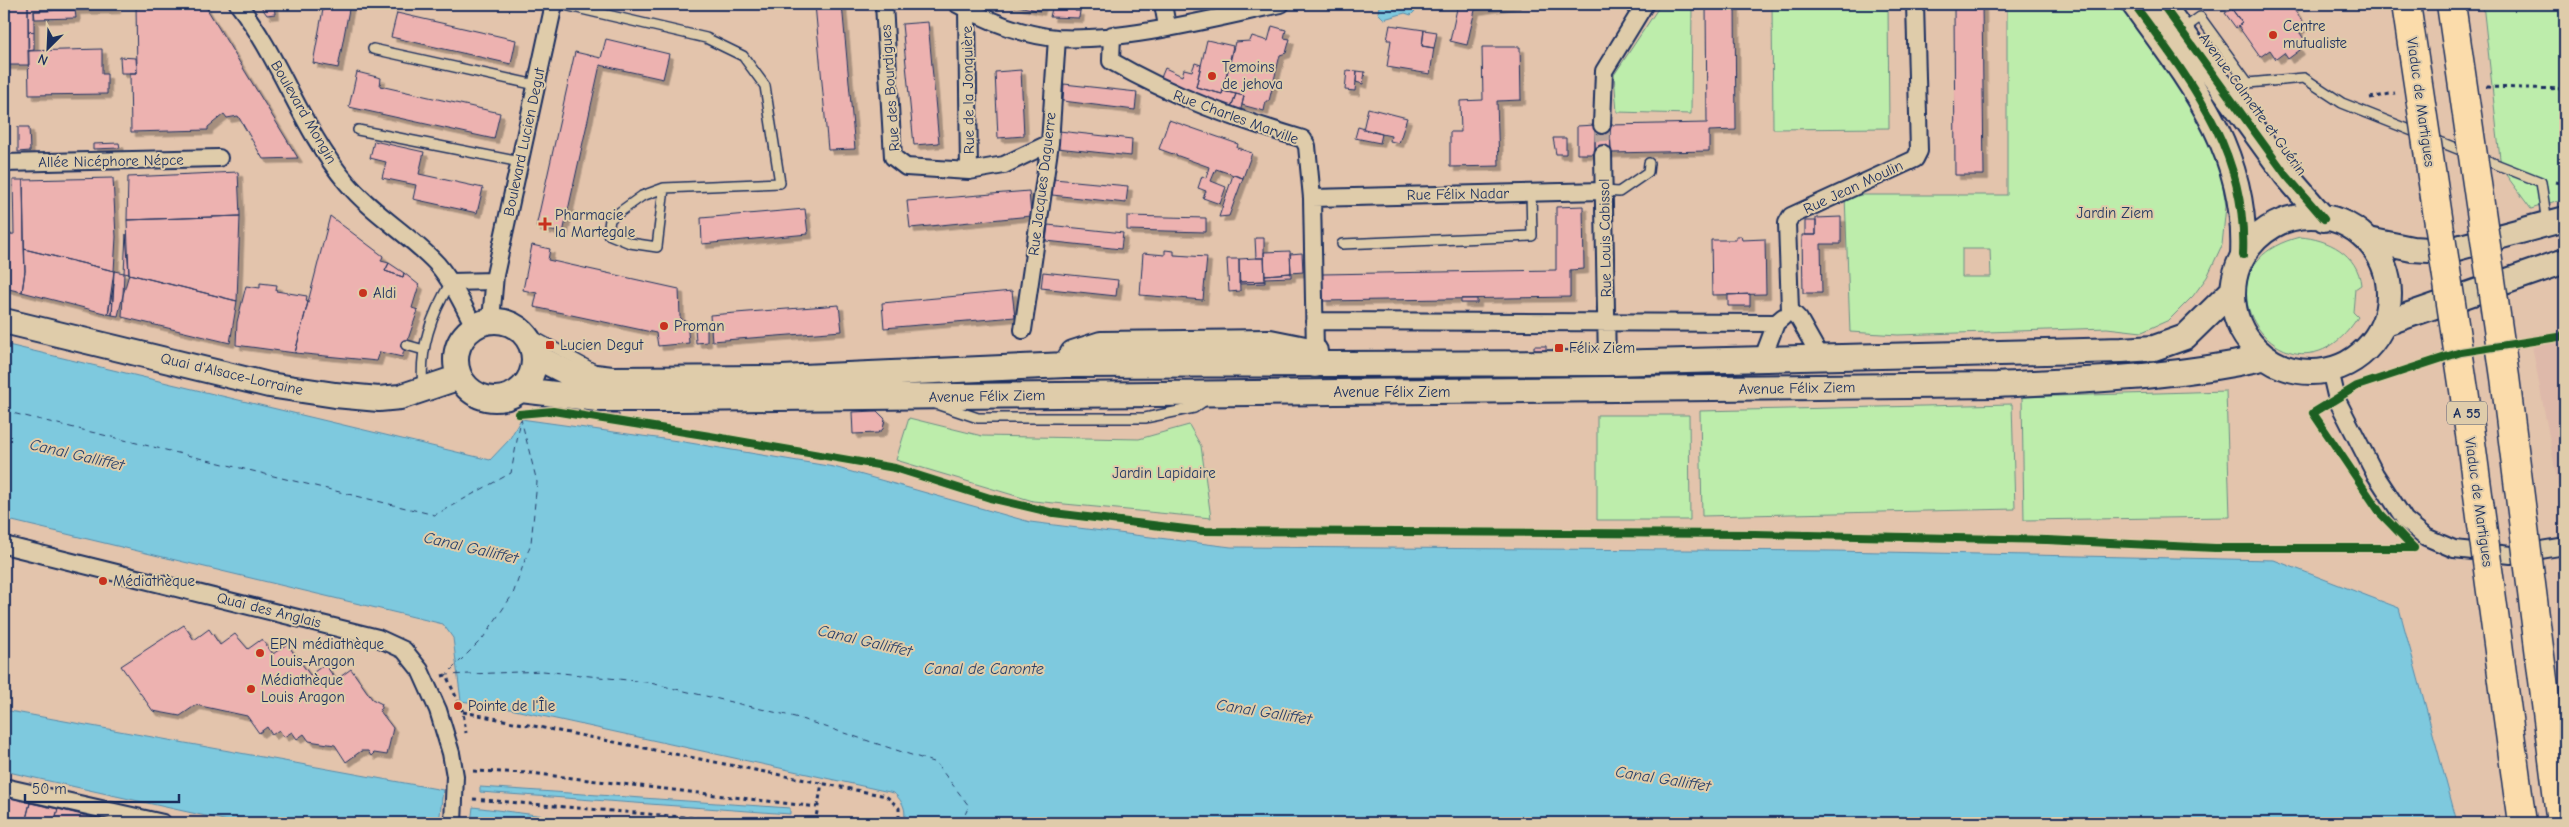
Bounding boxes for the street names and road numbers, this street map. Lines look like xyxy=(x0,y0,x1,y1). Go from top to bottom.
street label: Rue des Bourdigues xyxy=(877,24,903,152)
street label: Rue de la Jonquière xyxy=(958,25,978,154)
street label: Avenue Calmette et Guérin xyxy=(2195,29,2311,179)
street label: Viaduc de Martigues xyxy=(2403,36,2439,168)
street label: Boulevard Mongin xyxy=(267,57,341,167)
street label: Boulevard Lucien Degut xyxy=(499,66,549,218)
street label: Rue Charles Marville xyxy=(1171,86,1302,148)
street label: Rue Jacques Daguerre xyxy=(1024,111,1060,257)
street label: Allée Nicéphore Népce xyxy=(38,151,184,171)
street label: Rue Jean Moulin xyxy=(1800,156,1906,218)
street label: Rue Louis Cabissol xyxy=(1595,179,1615,297)
street label: Rue Félix Nadar xyxy=(1407,184,1509,204)
street label: Quai d'Alsace-Lorraine xyxy=(159,349,306,399)
street label: Avenue Félix Ziem xyxy=(1738,378,1856,398)
street label: Avenue Félix Ziem xyxy=(1334,383,1450,401)
street label: Avenue Félix Ziem xyxy=(928,386,1046,406)
road number: A 55 xyxy=(2447,402,2487,424)
street label: Viaduc de Martigues xyxy=(2461,436,2497,568)
street label: Quai des Anglais xyxy=(215,588,323,632)

